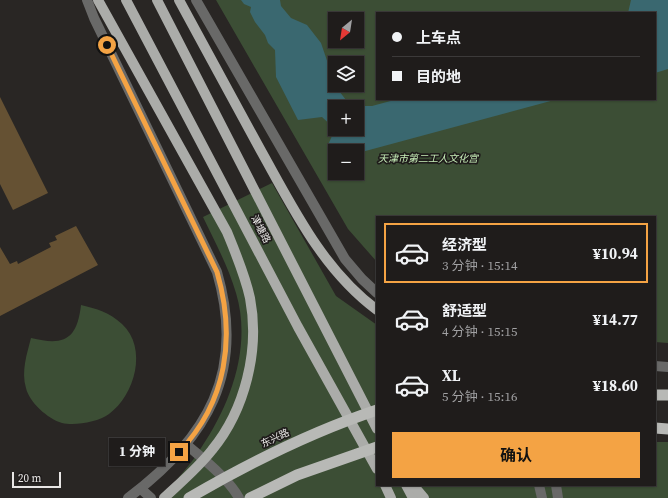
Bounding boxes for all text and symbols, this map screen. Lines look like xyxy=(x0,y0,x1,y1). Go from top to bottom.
north arrow xyxy=(328,12,364,48)
map controls xyxy=(328,12,364,180)
text: 上车点 xyxy=(416,27,461,48)
route start xyxy=(98,36,116,54)
button: layers xyxy=(328,56,364,92)
text: 目的地 xyxy=(416,66,461,87)
button: + xyxy=(328,100,364,136)
button: − xyxy=(328,144,364,180)
park label: 天津市第二工人文化宫 xyxy=(378,152,480,165)
street label: 津塘路 xyxy=(248,213,274,245)
text: 经济型 xyxy=(442,234,487,255)
icon: car xyxy=(394,235,430,271)
text: ¥10.94 xyxy=(593,243,638,264)
text: 3 分钟 · 15:14 xyxy=(442,257,517,274)
text: 舒适型 xyxy=(442,300,487,321)
icon: car xyxy=(394,301,430,337)
text: ¥14.77 xyxy=(593,309,638,330)
text: 4 分钟 · 15:15 xyxy=(442,323,517,340)
text: XL xyxy=(442,365,461,386)
icon: car xyxy=(394,367,430,403)
text: ¥18.60 xyxy=(593,375,638,396)
text: 5 分钟 · 15:16 xyxy=(442,388,517,405)
street label: 东兴路 xyxy=(259,426,291,450)
button: 确认 xyxy=(392,432,640,478)
callout: 1 分钟 xyxy=(109,438,165,466)
text: 1 分钟 xyxy=(119,443,155,460)
route end xyxy=(170,443,188,461)
scale bar xyxy=(12,470,61,489)
text: 20 m xyxy=(18,471,41,486)

